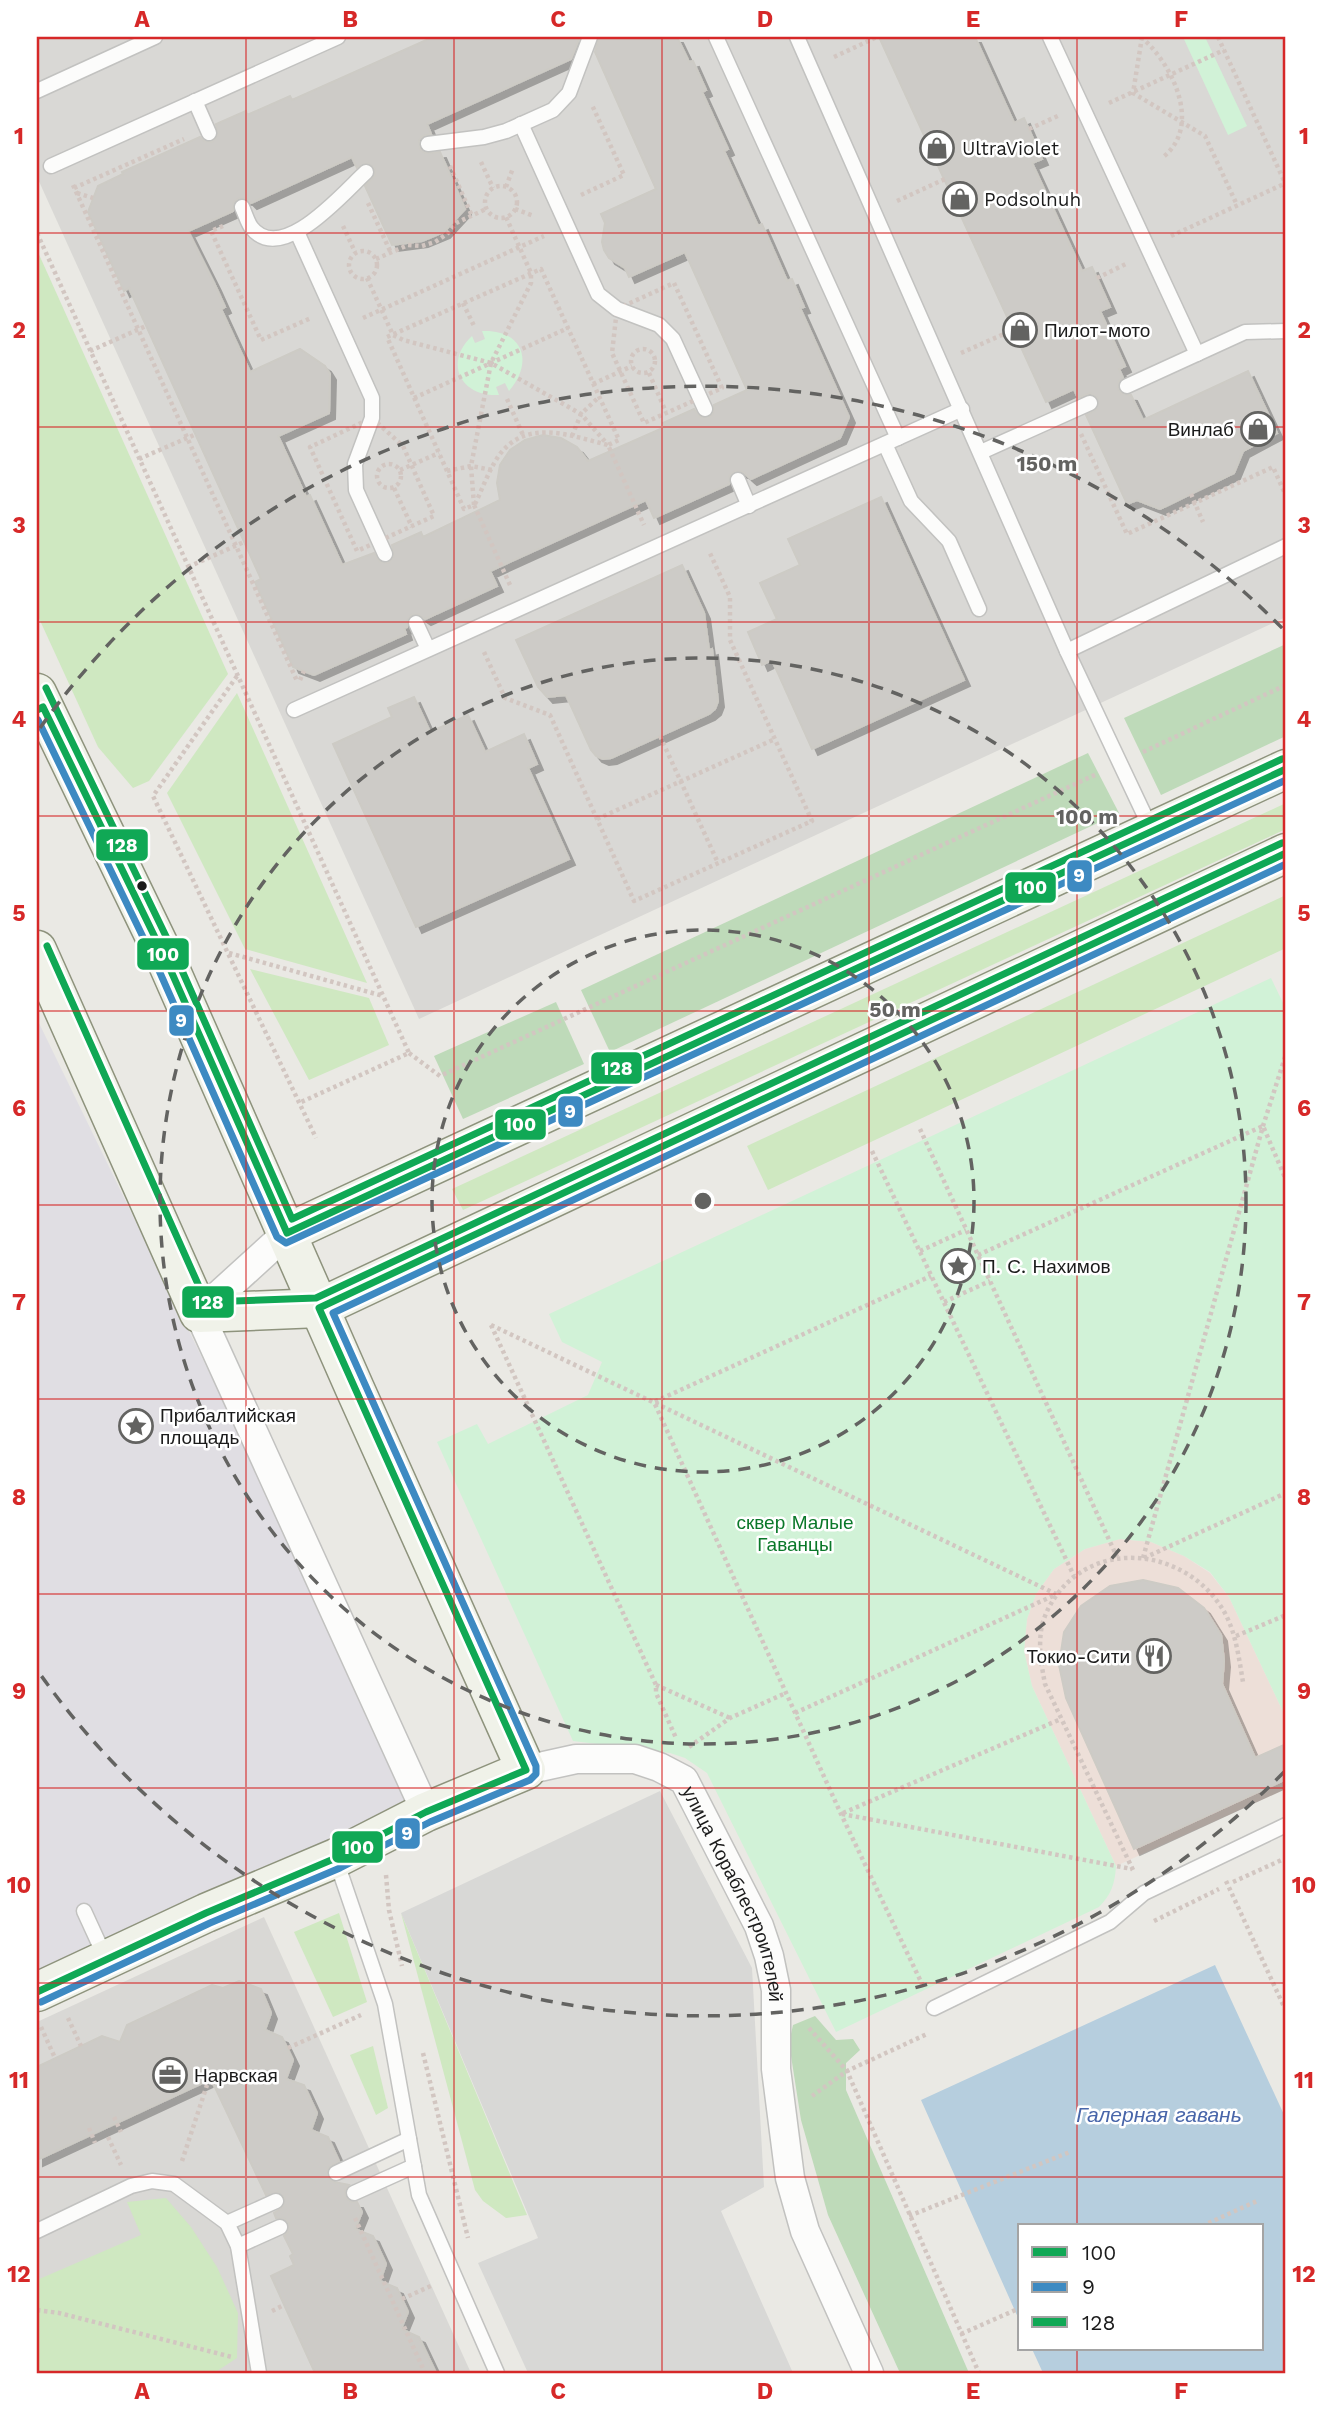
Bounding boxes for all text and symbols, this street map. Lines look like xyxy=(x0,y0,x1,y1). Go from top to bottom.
text: A xyxy=(134,6,150,33)
text: B xyxy=(342,6,358,33)
text: C xyxy=(550,6,566,33)
text: D xyxy=(757,6,773,33)
text: E xyxy=(966,6,980,33)
text: F xyxy=(1174,6,1188,33)
text: 1 xyxy=(14,123,24,150)
text: 1 xyxy=(1299,123,1309,150)
shop icon: UltraViolet xyxy=(918,129,956,167)
place label: UltraViolet xyxy=(962,137,1059,160)
shop icon: Podsolnuh xyxy=(941,180,979,218)
place label: Podsolnuh xyxy=(984,188,1081,211)
shop icon: Пилот-мото xyxy=(1001,311,1039,349)
text: 2 xyxy=(12,317,26,344)
text: 2 xyxy=(1297,317,1311,344)
place label: Пилот-мото xyxy=(1044,319,1150,342)
shop icon: Винлаб xyxy=(1239,410,1277,448)
place label: Винлаб xyxy=(1168,418,1234,441)
text: 150 m xyxy=(1017,451,1077,476)
text: 3 xyxy=(12,512,26,539)
text: 3 xyxy=(1297,512,1311,539)
text: 4 xyxy=(12,706,27,733)
text: 4 xyxy=(1297,706,1312,733)
text: 100 m xyxy=(1056,804,1118,829)
line badge: 128 xyxy=(95,828,149,862)
text: 128 xyxy=(106,834,138,857)
line badge: 9 xyxy=(1066,859,1093,893)
text: 9 xyxy=(1073,864,1085,887)
line badge: 100 xyxy=(1004,871,1057,904)
text: 100 xyxy=(1015,876,1047,899)
unlabelled marker xyxy=(135,879,149,893)
text: 5 xyxy=(12,900,26,927)
text: 5 xyxy=(1297,900,1311,927)
line badge: 100 xyxy=(136,937,190,971)
text: 100 xyxy=(147,943,179,966)
text: 50 m xyxy=(869,997,921,1022)
line badge: 9 xyxy=(168,1004,195,1037)
text: 9 xyxy=(175,1009,187,1032)
line badge: 128 xyxy=(590,1051,643,1085)
text: 128 xyxy=(601,1057,633,1080)
text: 6 xyxy=(12,1095,26,1122)
line badge: 9 xyxy=(557,1095,584,1128)
text: 6 xyxy=(1297,1095,1311,1122)
text: 9 xyxy=(564,1100,576,1123)
line badge: 100 xyxy=(494,1108,547,1141)
text: 100 xyxy=(504,1113,536,1136)
centre of rings xyxy=(691,1189,715,1213)
place icon: П. С. Нахимов xyxy=(939,1247,977,1285)
place label: П. С. Нахимов xyxy=(982,1255,1111,1278)
line badge: 128 xyxy=(181,1285,235,1319)
text: 7 xyxy=(12,1289,26,1316)
text: 7 xyxy=(1297,1289,1311,1316)
text: 128 xyxy=(192,1291,224,1314)
place label: Прибалтийская площадь xyxy=(160,1404,296,1449)
place icon: Прибалтийская площадь xyxy=(117,1407,155,1445)
text: 8 xyxy=(12,1484,26,1511)
text: 8 xyxy=(1297,1484,1311,1511)
park label: сквер Малые Гаванцы xyxy=(736,1511,854,1556)
restaurant icon: Токио-Сити xyxy=(1135,1637,1173,1675)
place label: Токио-Сити xyxy=(1026,1645,1130,1668)
text: 9 xyxy=(12,1678,26,1705)
text: 9 xyxy=(1297,1678,1311,1705)
street label: улица Кораблестроителей xyxy=(678,1782,788,2002)
line badge: 9 xyxy=(394,1817,421,1850)
text: 9 xyxy=(401,1822,413,1845)
line badge: 100 xyxy=(331,1830,384,1864)
text: 100 xyxy=(342,1836,374,1859)
text: 10 xyxy=(7,1872,31,1899)
text: 10 xyxy=(1292,1872,1316,1899)
office icon: Нарвская xyxy=(151,2056,189,2094)
place label: Нарвская xyxy=(194,2064,278,2087)
text: 11 xyxy=(9,2067,29,2094)
text: 11 xyxy=(1294,2067,1314,2094)
water label: Галерная гавань xyxy=(1076,2102,1242,2127)
legend xyxy=(1018,2224,1264,2350)
text: 100 xyxy=(1082,2240,1116,2265)
text: 12 xyxy=(7,2261,31,2288)
text: 12 xyxy=(1292,2261,1316,2288)
text: 9 xyxy=(1082,2274,1095,2299)
text: 128 xyxy=(1082,2310,1115,2335)
text: A xyxy=(134,2378,150,2405)
text: B xyxy=(342,2378,358,2405)
text: C xyxy=(550,2378,566,2405)
text: D xyxy=(757,2378,773,2405)
text: E xyxy=(966,2378,980,2405)
text: F xyxy=(1174,2378,1188,2405)

